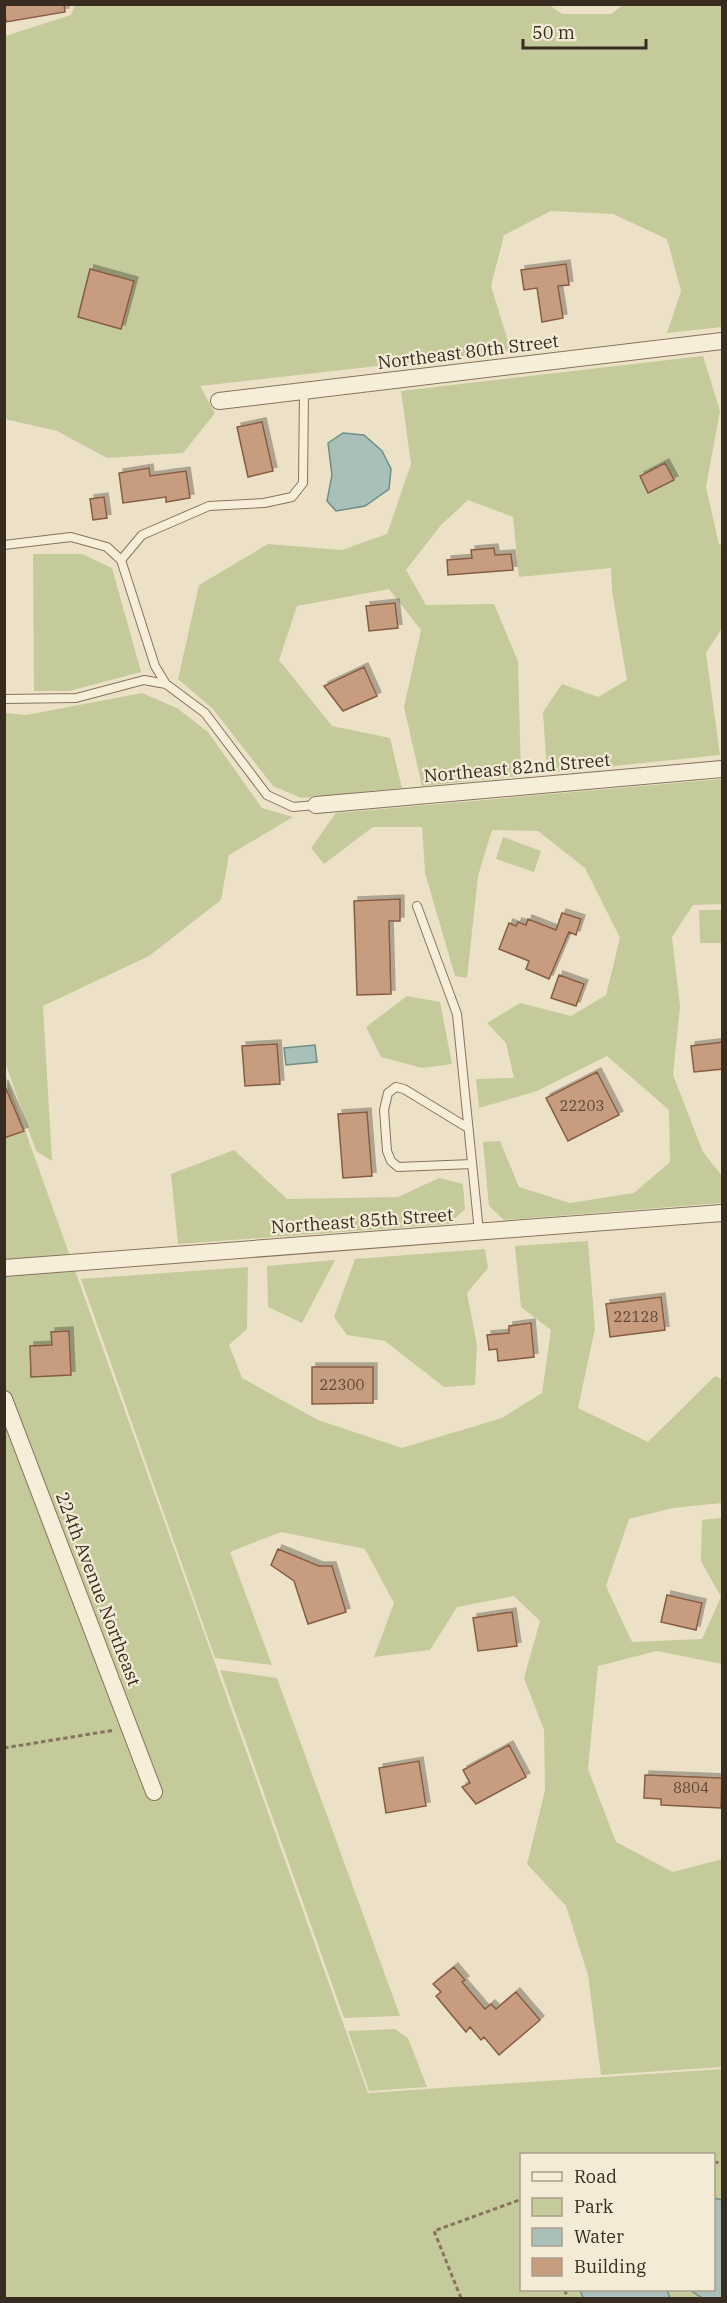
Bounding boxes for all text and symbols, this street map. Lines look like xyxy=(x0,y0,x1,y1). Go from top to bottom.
scale bar xyxy=(523,12,646,50)
text: 50 m xyxy=(532,21,575,44)
street label: Northeast 80th Street xyxy=(376,329,560,374)
street label: Northeast 82nd Street xyxy=(423,748,611,787)
house number: 22203 xyxy=(559,1096,605,1115)
street label: Northeast 85th Street xyxy=(270,1203,454,1238)
house number: 22128 xyxy=(613,1307,659,1326)
house number: 22300 xyxy=(319,1375,365,1394)
street label: 224th Avenue Northeast xyxy=(51,1488,146,1689)
house number: 8804 xyxy=(673,1778,709,1797)
legend xyxy=(520,2153,715,2291)
text: Road xyxy=(574,2165,617,2188)
text: Park xyxy=(574,2195,614,2218)
text: Water xyxy=(574,2225,624,2248)
text: Building xyxy=(574,2255,646,2278)

